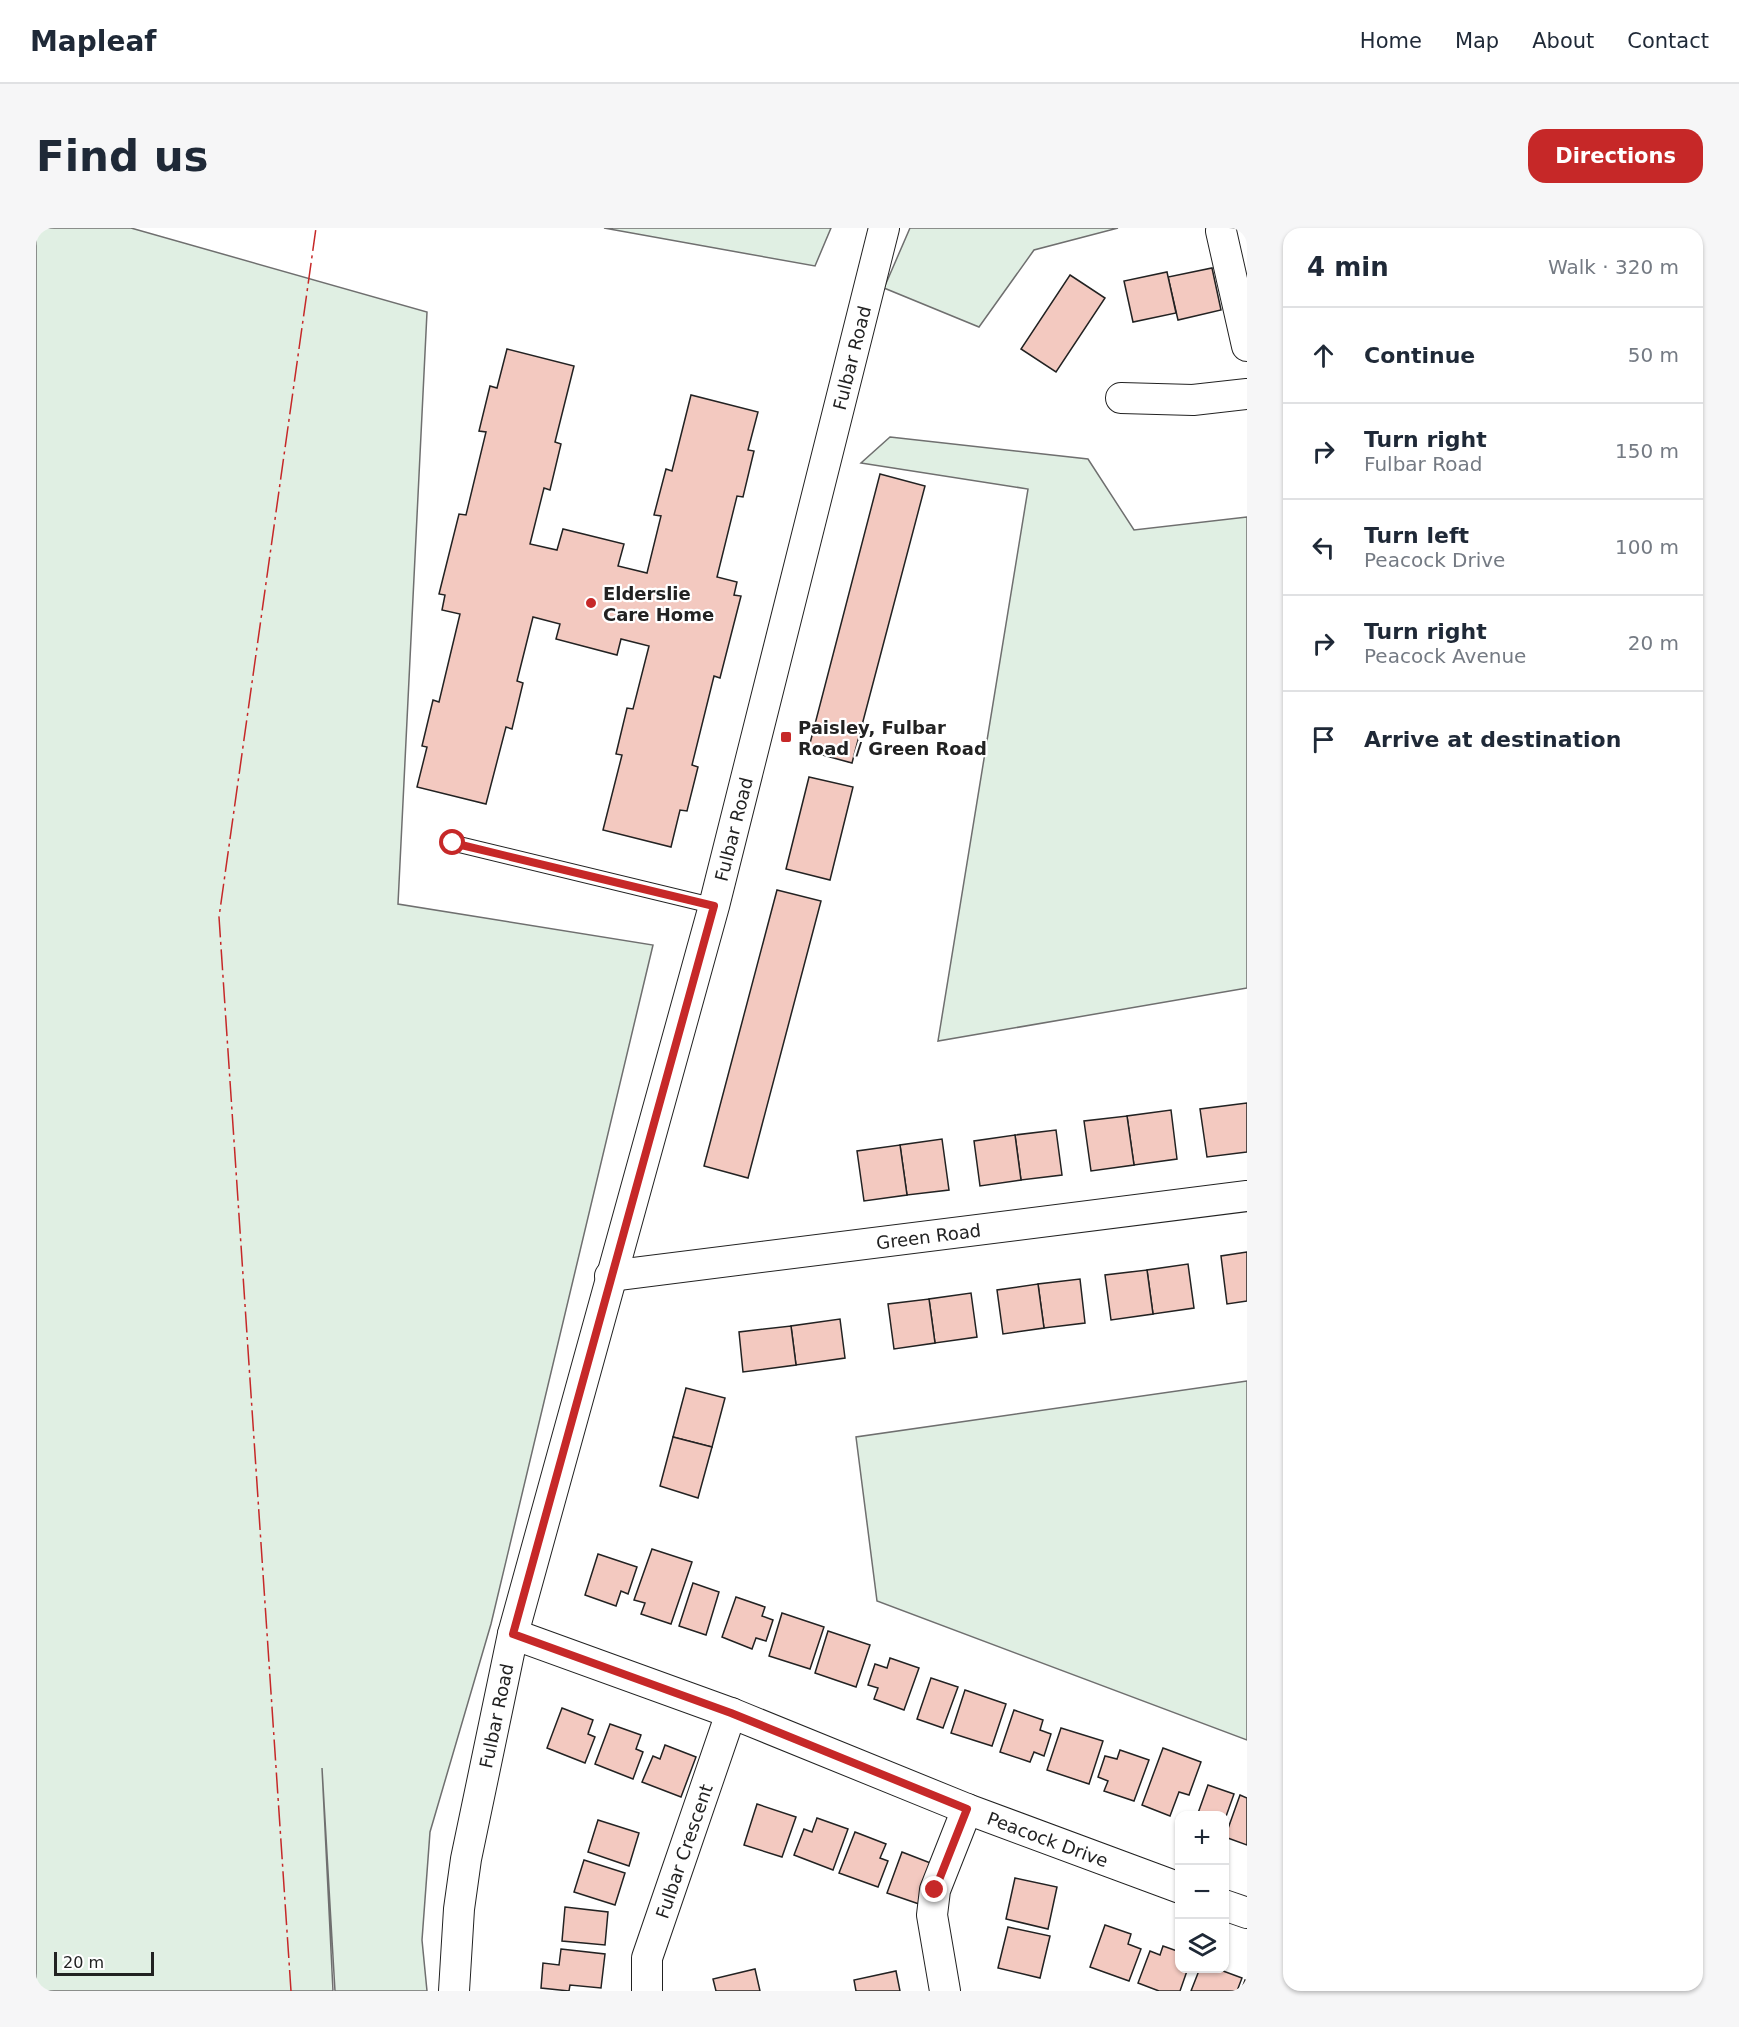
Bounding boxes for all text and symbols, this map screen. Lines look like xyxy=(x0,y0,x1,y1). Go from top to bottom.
text: Mapleaf xyxy=(30,25,156,58)
text: Home xyxy=(1360,29,1422,53)
text: Map xyxy=(1455,29,1499,53)
text: About xyxy=(1532,29,1594,53)
text: Contact xyxy=(1627,29,1709,53)
button: Directions xyxy=(1528,129,1703,183)
text: Find us xyxy=(36,132,209,181)
text: 4 min xyxy=(1307,252,1389,282)
text: Walk · 320 m xyxy=(1548,255,1679,279)
street label: Fulbar Road xyxy=(828,303,875,412)
icon: ahead xyxy=(1307,339,1340,372)
text: Continue xyxy=(1364,343,1475,368)
text: 50 m xyxy=(1628,343,1679,367)
text: Turn right xyxy=(1364,427,1487,452)
icon: right xyxy=(1307,435,1340,468)
text: 150 m xyxy=(1615,439,1679,463)
text: Fulbar Road xyxy=(1364,452,1482,476)
text: Turn left xyxy=(1364,523,1469,548)
icon: left xyxy=(1307,531,1340,564)
text: 100 m xyxy=(1615,535,1679,559)
text: Peacock Drive xyxy=(1364,548,1505,572)
place label: Elderslie Care Home xyxy=(603,583,714,625)
marker: Elderslie Care Home xyxy=(584,596,598,610)
text: Turn right xyxy=(1364,619,1487,644)
icon: right xyxy=(1307,627,1340,660)
text: 20 m xyxy=(1628,631,1679,655)
text: Peacock Avenue xyxy=(1364,644,1526,668)
place label: Paisley, Fulbar Road / Green Road xyxy=(798,717,987,759)
icon: arrive xyxy=(1307,723,1340,756)
text: Arrive at destination xyxy=(1364,727,1621,752)
marker: Paisley, Fulbar Road / Green Road xyxy=(779,730,793,744)
street label: Fulbar Road xyxy=(710,775,756,883)
route start xyxy=(439,829,465,855)
street label: Green Road xyxy=(875,1219,982,1253)
street label: Fulbar Road xyxy=(475,1661,517,1770)
street label: Fulbar Crescent xyxy=(651,1781,716,1921)
street label: Peacock Drive xyxy=(985,1807,1111,1871)
map controls xyxy=(1175,1811,1229,1973)
button: + xyxy=(1175,1811,1229,1865)
button: − xyxy=(1175,1865,1229,1919)
route end xyxy=(921,1876,947,1902)
button: layers xyxy=(1175,1919,1229,1973)
scale bar xyxy=(54,1949,154,1976)
text: 20 m xyxy=(63,1953,104,1972)

